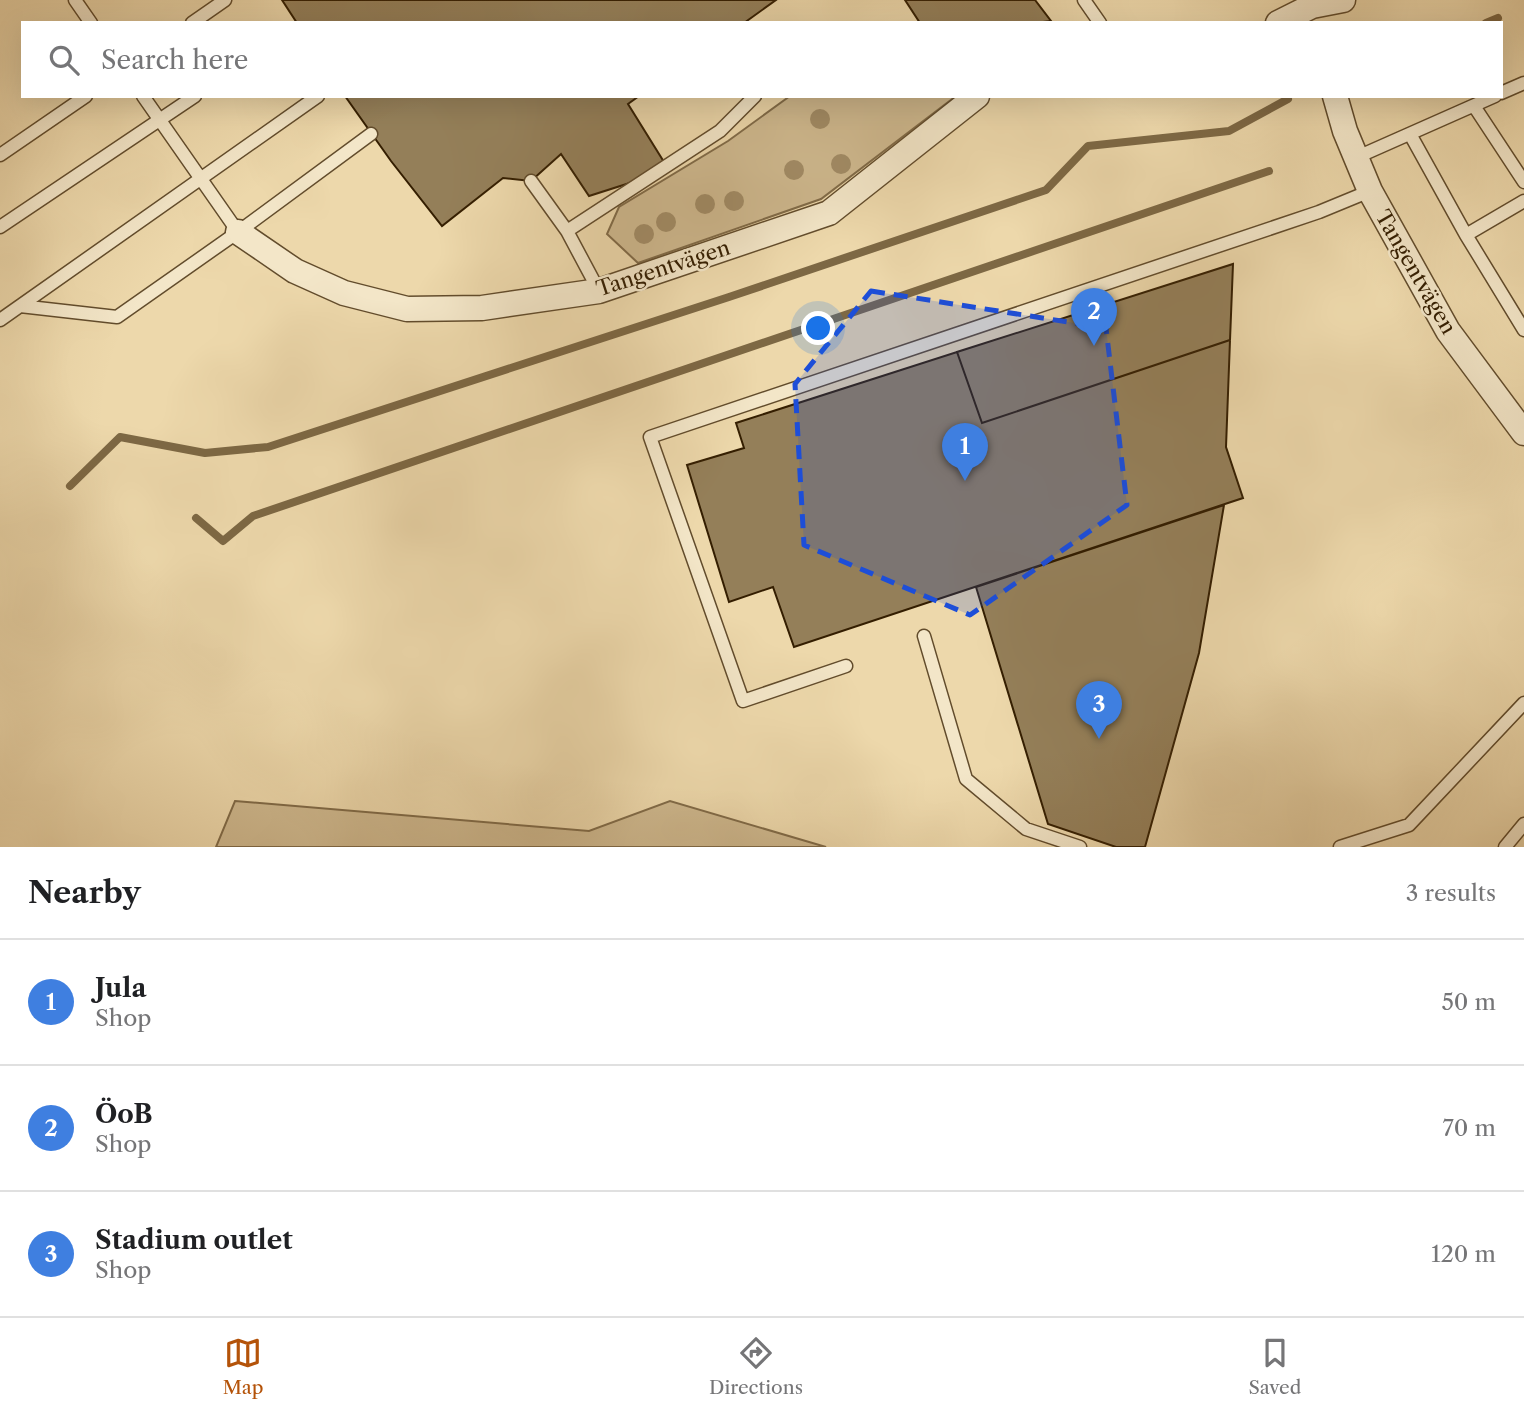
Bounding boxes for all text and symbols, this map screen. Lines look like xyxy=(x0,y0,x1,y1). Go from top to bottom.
search box xyxy=(21,21,1503,98)
icon: search xyxy=(45,41,83,79)
text: Search here xyxy=(101,44,248,76)
street label: Tangentvägen xyxy=(1370,206,1462,338)
street label: Tangentvägen xyxy=(593,235,733,301)
pin: 2 xyxy=(1071,288,1117,346)
your location xyxy=(801,311,835,345)
pin: 1 xyxy=(942,423,988,481)
pin: 3 xyxy=(1076,681,1122,739)
text: Nearby xyxy=(28,874,141,911)
text: 3 results xyxy=(1406,879,1496,907)
text: Jula xyxy=(95,972,147,1004)
text: 1 xyxy=(46,988,56,1016)
text: 50 m xyxy=(1441,988,1496,1016)
text: Shop xyxy=(95,1004,151,1032)
text: ÖoB xyxy=(95,1098,153,1130)
text: 2 xyxy=(44,1114,58,1142)
text: 70 m xyxy=(1443,1114,1496,1142)
text: Shop xyxy=(95,1130,151,1158)
text: Stadium outlet xyxy=(95,1224,293,1256)
text: 3 xyxy=(45,1240,58,1268)
text: 120 m xyxy=(1431,1240,1496,1268)
text: Shop xyxy=(95,1256,151,1284)
tab: Map xyxy=(223,1334,264,1399)
tab: Directions xyxy=(709,1334,803,1399)
tab: Saved xyxy=(1248,1334,1301,1399)

